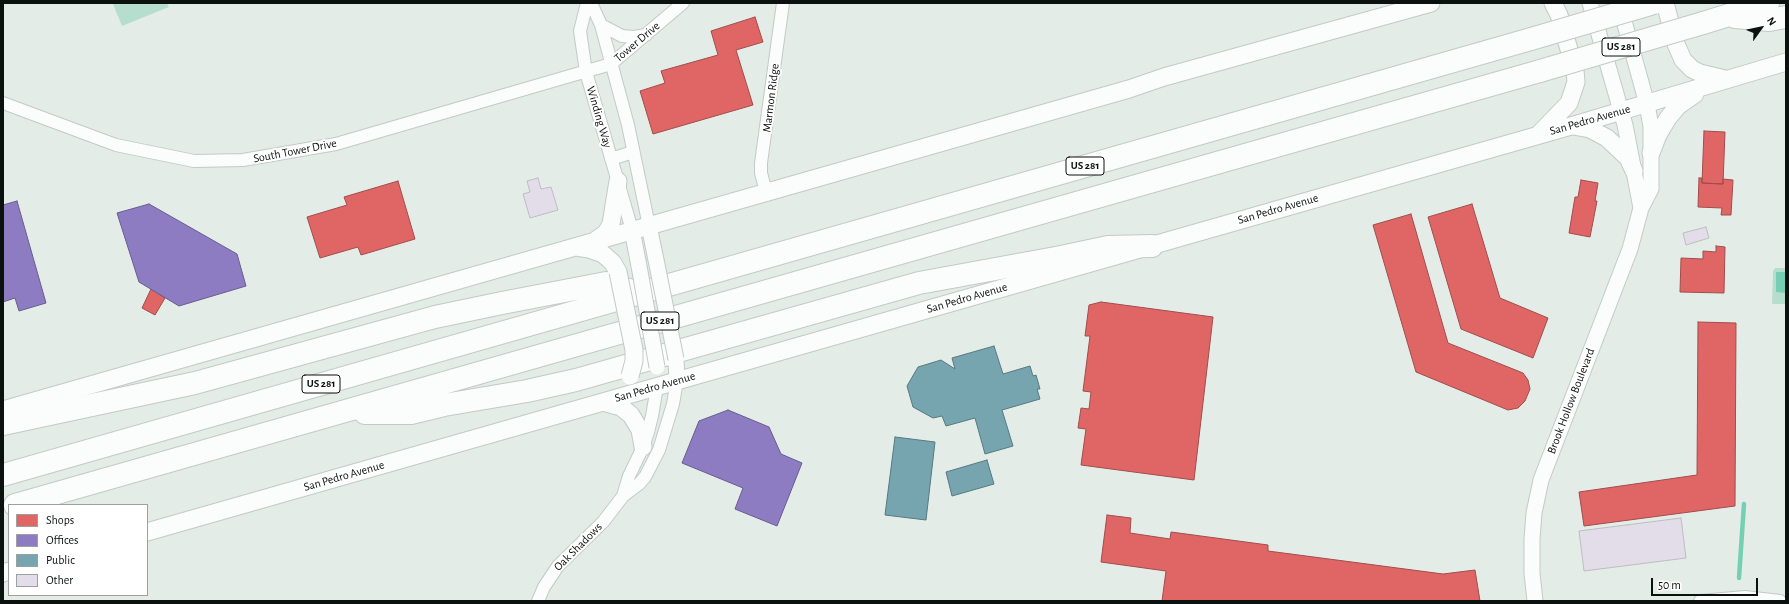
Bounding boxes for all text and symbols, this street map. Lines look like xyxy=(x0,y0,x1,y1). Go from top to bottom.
north arrow xyxy=(1741,8,1781,48)
text: N xyxy=(1765,15,1778,27)
street label: Tower Drive xyxy=(611,19,663,65)
road number: US 281 xyxy=(1602,38,1640,56)
street label: Marmon Ridge xyxy=(760,63,782,133)
street label: Winding Way xyxy=(583,84,615,150)
street label: San Pedro Avenue xyxy=(1548,102,1632,138)
street label: South Tower Drive xyxy=(252,136,338,166)
road number: US 281 xyxy=(1066,157,1104,175)
street label: San Pedro Avenue xyxy=(1236,191,1320,227)
street label: San Pedro Avenue xyxy=(925,280,1009,316)
road number: US 281 xyxy=(641,312,679,330)
street label: Brook Hollow Boulevard xyxy=(1544,346,1598,456)
street label: San Pedro Avenue xyxy=(613,369,697,405)
road number: US 281 xyxy=(302,375,340,393)
street label: San Pedro Avenue xyxy=(302,458,386,494)
legend xyxy=(8,504,148,596)
text: Shops xyxy=(46,514,74,526)
street label: Oak Shadows xyxy=(551,520,605,574)
text: Offices xyxy=(46,534,79,546)
text: Public xyxy=(46,554,75,566)
scale bar xyxy=(1653,570,1760,596)
text: Other xyxy=(46,574,73,586)
text: 50 m xyxy=(1658,579,1681,591)

